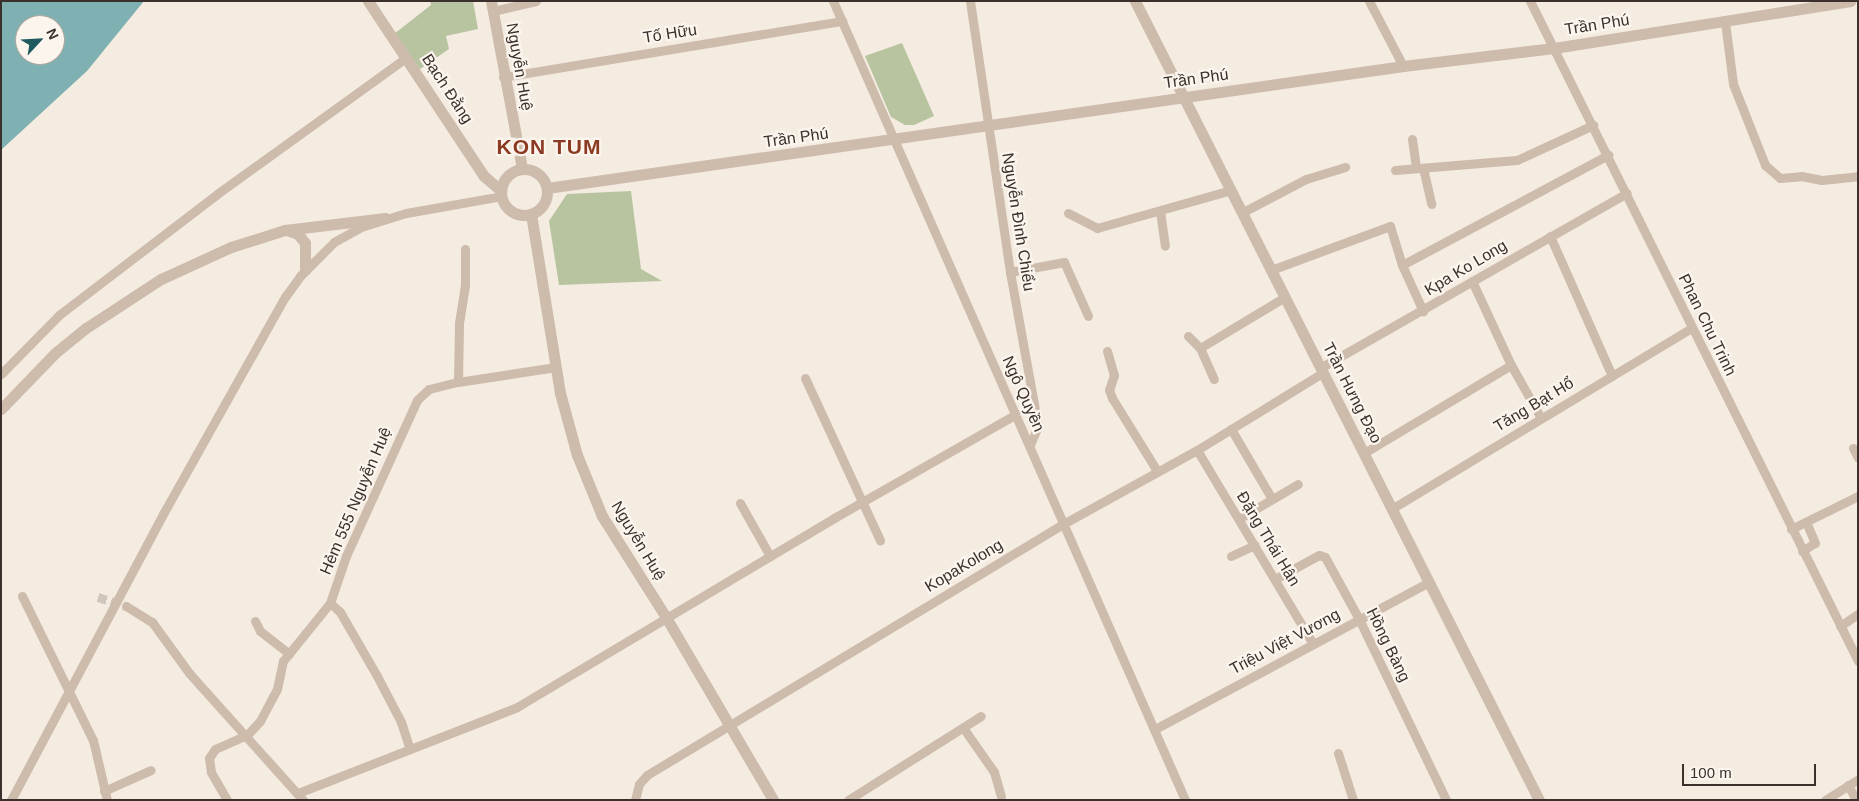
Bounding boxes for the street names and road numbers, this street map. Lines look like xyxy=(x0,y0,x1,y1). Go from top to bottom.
street label: Trần Phú xyxy=(1563,10,1631,40)
street label: Tố Hữu xyxy=(642,20,698,48)
street label: Nguyễn Huệ xyxy=(502,22,536,112)
street label: Bạch Đằng xyxy=(417,51,477,127)
street label: Trần Phú xyxy=(1162,65,1230,93)
street label: Trần Phú xyxy=(762,124,830,152)
street label: Nguyễn Đình Chiểu xyxy=(998,152,1038,292)
street label: Kpa Ko Long xyxy=(1421,236,1511,300)
street label: Phan Chu Trinh xyxy=(1674,271,1740,379)
street label: Trần Hưng Đạo xyxy=(1318,339,1386,447)
street label: Ngô Quyền xyxy=(998,353,1048,435)
street label: Tăng Bạt Hổ xyxy=(1491,374,1577,436)
street label: Hẻm 555 Nguyễn Huệ xyxy=(316,424,396,578)
street label: Đặng Thái Hân xyxy=(1232,488,1304,590)
street label: Nguyễn Huệ xyxy=(607,498,669,584)
street label: KopaKolong xyxy=(922,535,1006,597)
street label: Triệu Việt Vương xyxy=(1227,605,1343,679)
street label: Hồng Bàng xyxy=(1362,605,1414,685)

